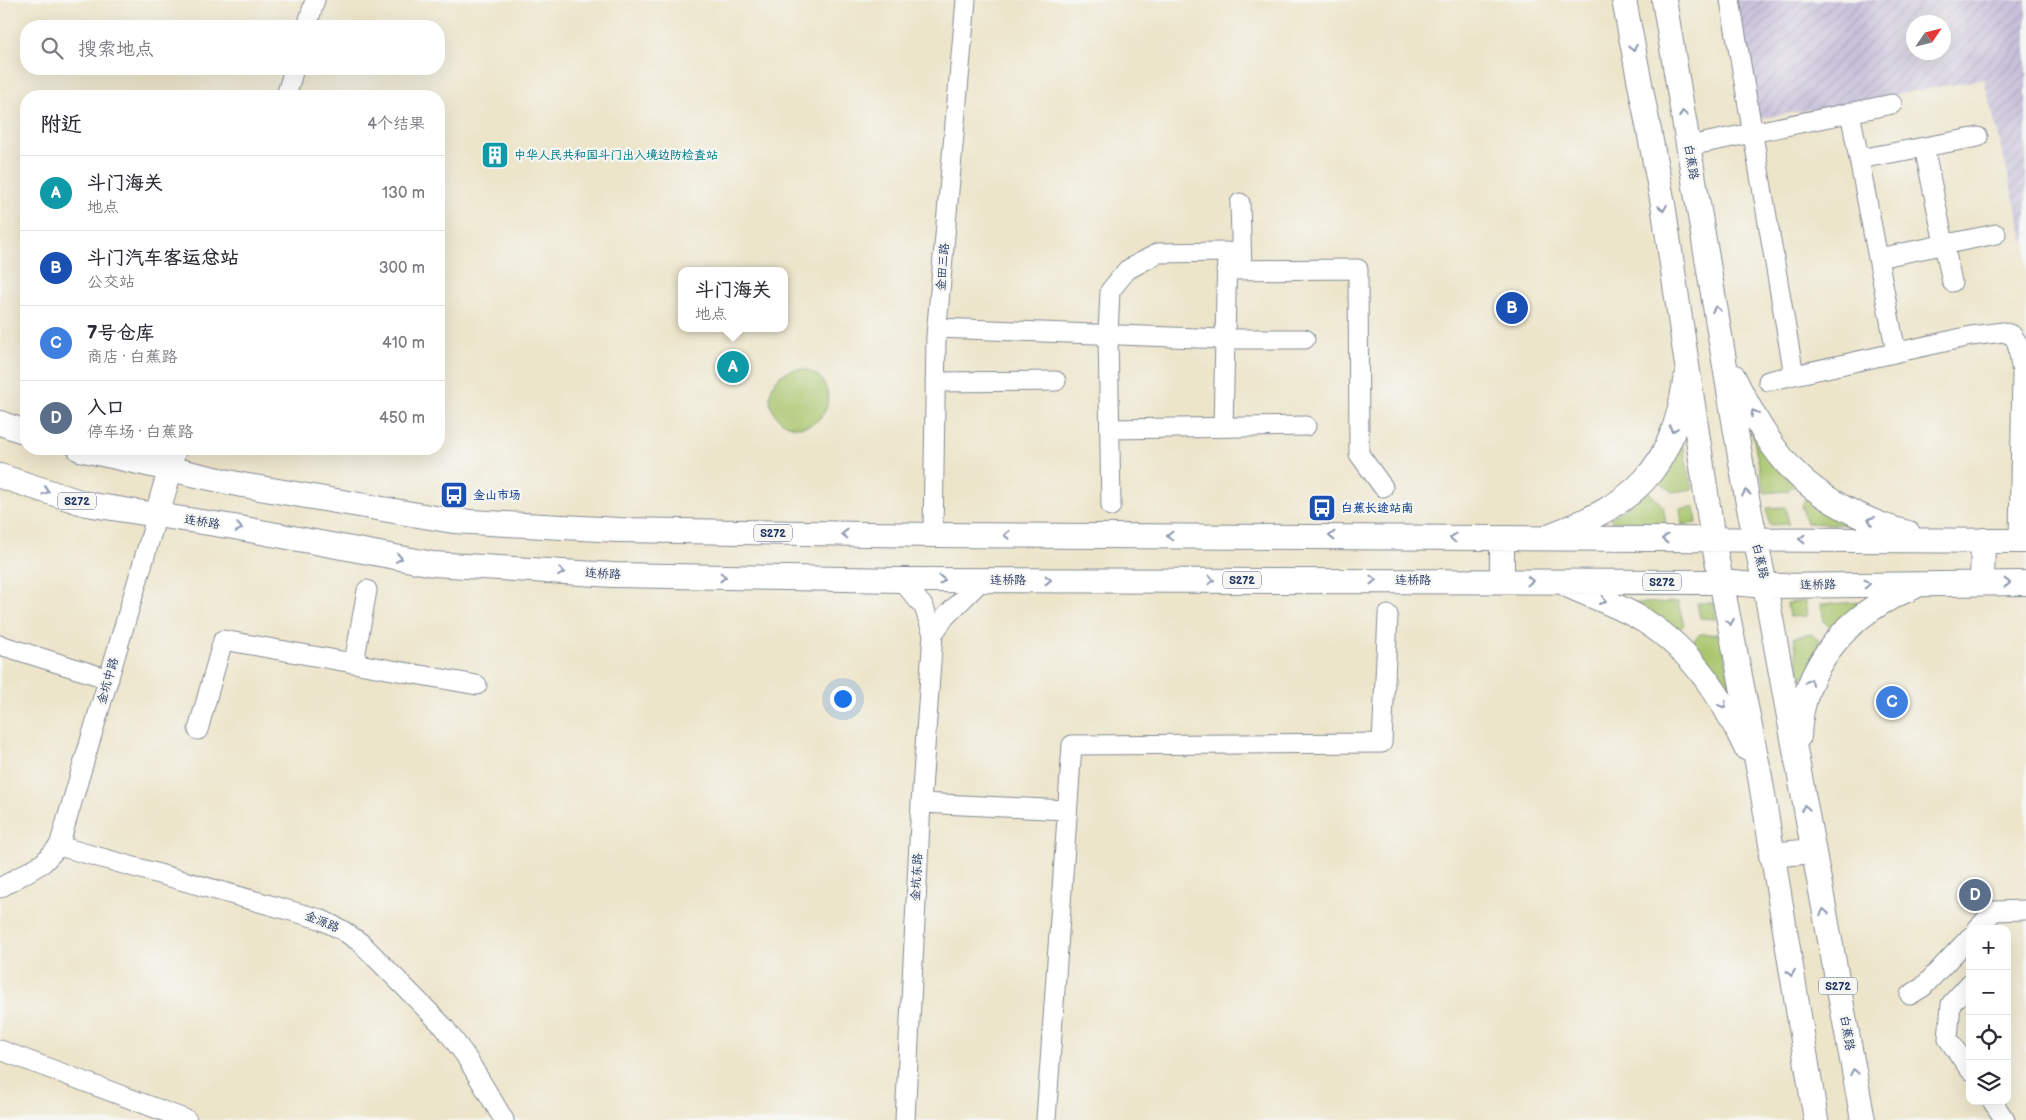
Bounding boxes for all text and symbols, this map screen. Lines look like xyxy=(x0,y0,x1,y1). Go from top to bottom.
north arrow xyxy=(1906,15,1951,60)
search box xyxy=(20,20,445,75)
icon: search xyxy=(38,34,66,62)
text: 搜索地点 xyxy=(78,38,154,61)
one-way arrow xyxy=(1628,43,1638,52)
one-way arrow xyxy=(1679,110,1689,119)
text: 附近 xyxy=(40,112,82,137)
text: 4个结果 xyxy=(367,115,425,134)
building icon: 中华人民共和国斗门出入境边防检查站 xyxy=(480,140,510,170)
street label: 白蕉路 xyxy=(1680,143,1702,181)
place label: 中华人民共和国斗门出入境边防检查站 xyxy=(514,148,718,163)
text: 斗门海关 xyxy=(87,172,163,195)
text: A xyxy=(51,184,61,203)
text: 130 m xyxy=(382,184,425,203)
text: 地点 xyxy=(87,198,119,217)
one-way arrow xyxy=(1658,203,1668,212)
street label: 金田三路 xyxy=(933,242,953,292)
text: 斗门汽车客运总站 xyxy=(87,247,239,270)
text: B xyxy=(50,259,62,278)
text: 300 m xyxy=(379,259,425,278)
popup xyxy=(678,267,788,332)
text: 公交站 xyxy=(87,273,135,292)
text: 斗门海关 xyxy=(695,279,771,302)
pin: B xyxy=(1496,289,1528,327)
text: 地点 xyxy=(695,305,727,324)
one-way arrow xyxy=(1712,305,1722,313)
text: 7号仓库 xyxy=(87,322,155,345)
text: C xyxy=(50,334,62,353)
text: 410 m xyxy=(382,334,425,353)
text: 商店 · 白蕉路 xyxy=(87,348,177,367)
pin: A xyxy=(717,348,749,386)
text: 入口 xyxy=(87,397,125,420)
text: D xyxy=(50,409,62,428)
text: 450 m xyxy=(379,409,425,428)
one-way arrow xyxy=(1750,409,1760,418)
text: 停车场 · 白蕉路 xyxy=(87,423,193,442)
one-way arrow xyxy=(1669,424,1679,433)
bus stop icon: 金山市场 xyxy=(439,480,469,510)
one-way arrow xyxy=(42,485,50,495)
place label: 金山市场 xyxy=(473,488,521,503)
one-way arrow xyxy=(1742,489,1752,497)
road number: S272 xyxy=(58,492,96,510)
bus stop icon: 白蕉长途站南 xyxy=(1307,493,1337,523)
place label: 白蕉长途站南 xyxy=(1341,501,1413,516)
street label: 连桥路 xyxy=(183,512,221,532)
one-way arrow xyxy=(1867,515,1876,526)
one-way arrow xyxy=(235,523,244,533)
road number: S272 xyxy=(754,524,792,542)
one-way arrow xyxy=(841,529,848,539)
one-way arrow xyxy=(1003,530,1011,540)
one-way arrow xyxy=(1166,531,1174,541)
one-way arrow xyxy=(1328,531,1336,541)
one-way arrow xyxy=(1449,532,1457,543)
one-way arrow xyxy=(1660,534,1668,545)
one-way arrow xyxy=(1798,534,1806,544)
street label: 白蕉路 xyxy=(1749,542,1771,580)
one-way arrow xyxy=(395,552,404,562)
one-way arrow xyxy=(557,566,565,577)
street label: 连桥路 xyxy=(585,566,621,582)
one-way arrow xyxy=(720,572,728,582)
road number: S272 xyxy=(1223,572,1261,588)
street label: 连桥路 xyxy=(990,573,1026,588)
street label: 连桥路 xyxy=(1395,573,1431,588)
road number: S272 xyxy=(1643,574,1681,590)
one-way arrow xyxy=(938,575,946,585)
one-way arrow xyxy=(1045,575,1053,585)
one-way arrow xyxy=(1208,575,1215,585)
one-way arrow xyxy=(1370,575,1378,585)
one-way arrow xyxy=(1526,575,1534,586)
street label: 连桥路 xyxy=(1800,577,1836,593)
one-way arrow xyxy=(2003,578,2011,588)
one-way arrow xyxy=(1863,579,1871,589)
one-way arrow xyxy=(1598,595,1607,606)
one-way arrow xyxy=(1724,617,1735,626)
street label: 金坑中路 xyxy=(94,656,122,706)
one-way arrow xyxy=(1804,679,1814,687)
pin: C xyxy=(1876,683,1908,721)
your location xyxy=(830,686,856,712)
one-way arrow xyxy=(1717,699,1727,708)
one-way arrow xyxy=(1801,804,1811,812)
street label: 金坑东路 xyxy=(908,853,926,901)
pin: D xyxy=(1959,876,1991,914)
street label: 金源路 xyxy=(302,908,342,936)
one-way arrow xyxy=(1820,908,1830,917)
map controls xyxy=(1966,925,2011,1105)
button: + xyxy=(1966,925,2011,970)
one-way arrow xyxy=(1785,969,1796,977)
button: − xyxy=(1966,970,2011,1015)
road number: S272 xyxy=(1819,978,1857,994)
street label: 白蕉路 xyxy=(1836,1014,1858,1052)
button: locate xyxy=(1966,1015,2011,1060)
button: layers xyxy=(1966,1060,2011,1105)
one-way arrow xyxy=(1849,1068,1859,1076)

